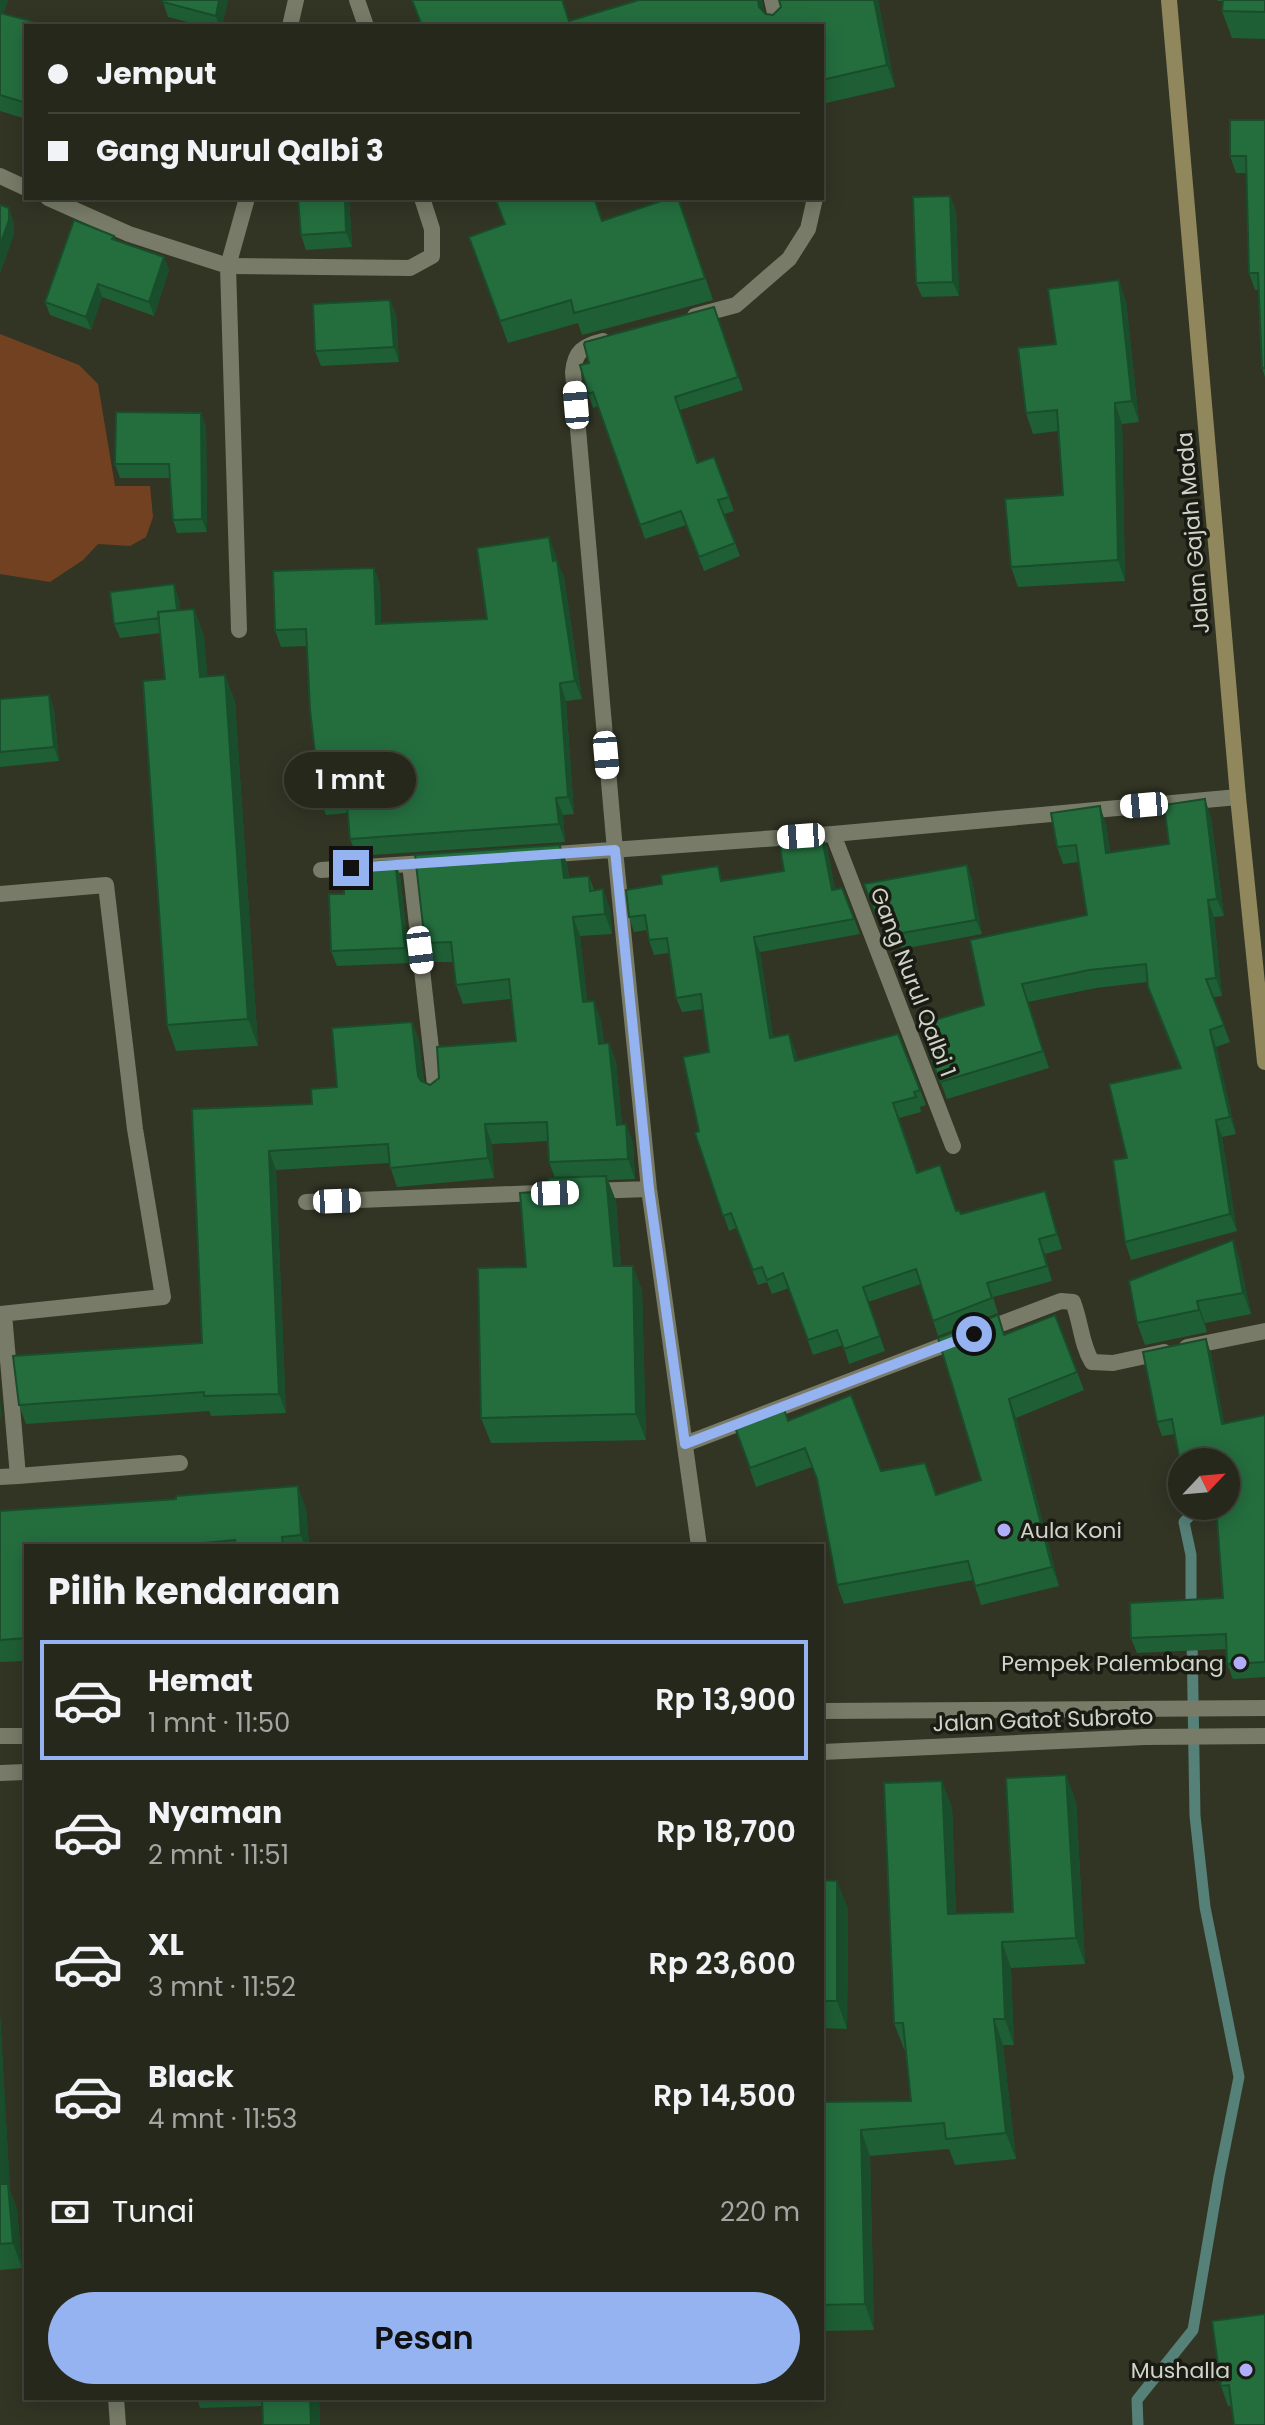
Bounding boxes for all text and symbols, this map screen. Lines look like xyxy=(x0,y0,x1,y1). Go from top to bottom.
text: Jemput xyxy=(96,52,216,95)
text: Gang Nurul Qalbi 3 xyxy=(96,129,384,172)
car xyxy=(562,380,590,430)
street label: Jalan Gajah Mada xyxy=(1169,431,1217,635)
car xyxy=(592,730,620,780)
callout: 1 mnt xyxy=(285,752,417,808)
text: 1 mnt xyxy=(315,762,385,798)
car xyxy=(1119,791,1169,819)
car xyxy=(776,822,826,850)
route end xyxy=(333,850,369,886)
street label: Gang Nurul Qalbi 1 xyxy=(863,883,963,1081)
car xyxy=(405,925,435,975)
car xyxy=(531,1180,579,1206)
car xyxy=(313,1188,361,1214)
route start xyxy=(956,1316,992,1352)
north arrow xyxy=(1168,1448,1240,1520)
map controls xyxy=(1168,1448,1240,1520)
place label: Aula Koni xyxy=(1020,1515,1122,1546)
marker: Aula Koni xyxy=(995,1521,1013,1539)
text: Pilih kendaraan xyxy=(48,1566,340,1617)
place label: Pempek Palembang xyxy=(1001,1648,1224,1679)
marker: Pempek Palembang xyxy=(1231,1654,1249,1672)
text: Hemat xyxy=(148,1659,253,1702)
icon: car xyxy=(52,1664,124,1736)
text: Rp 13,900 xyxy=(655,1678,796,1721)
street label: Jalan Gatot Subroto xyxy=(932,1701,1154,1739)
text: 1 mnt · 11:50 xyxy=(148,1705,290,1741)
text: Nyaman xyxy=(148,1791,282,1834)
icon: car xyxy=(52,1796,124,1868)
text: Rp 18,700 xyxy=(656,1810,796,1853)
text: 2 mnt · 11:51 xyxy=(148,1837,289,1873)
text: XL xyxy=(148,1923,184,1966)
icon: car xyxy=(52,1928,124,2000)
text: Rp 23,600 xyxy=(649,1942,796,1985)
text: 3 mnt · 11:52 xyxy=(148,1969,296,2005)
text: Black xyxy=(148,2055,234,2098)
icon: car xyxy=(52,2060,124,2132)
text: Rp 14,500 xyxy=(653,2074,796,2117)
text: 4 mnt · 11:53 xyxy=(148,2101,297,2137)
icon: cash xyxy=(48,2190,92,2234)
text: Tunai xyxy=(112,2190,194,2233)
text: 220 m xyxy=(720,2194,800,2230)
button: Pesan xyxy=(48,2292,800,2384)
place label: Mushalla xyxy=(1131,2355,1230,2386)
marker: Mushalla xyxy=(1237,2361,1255,2379)

